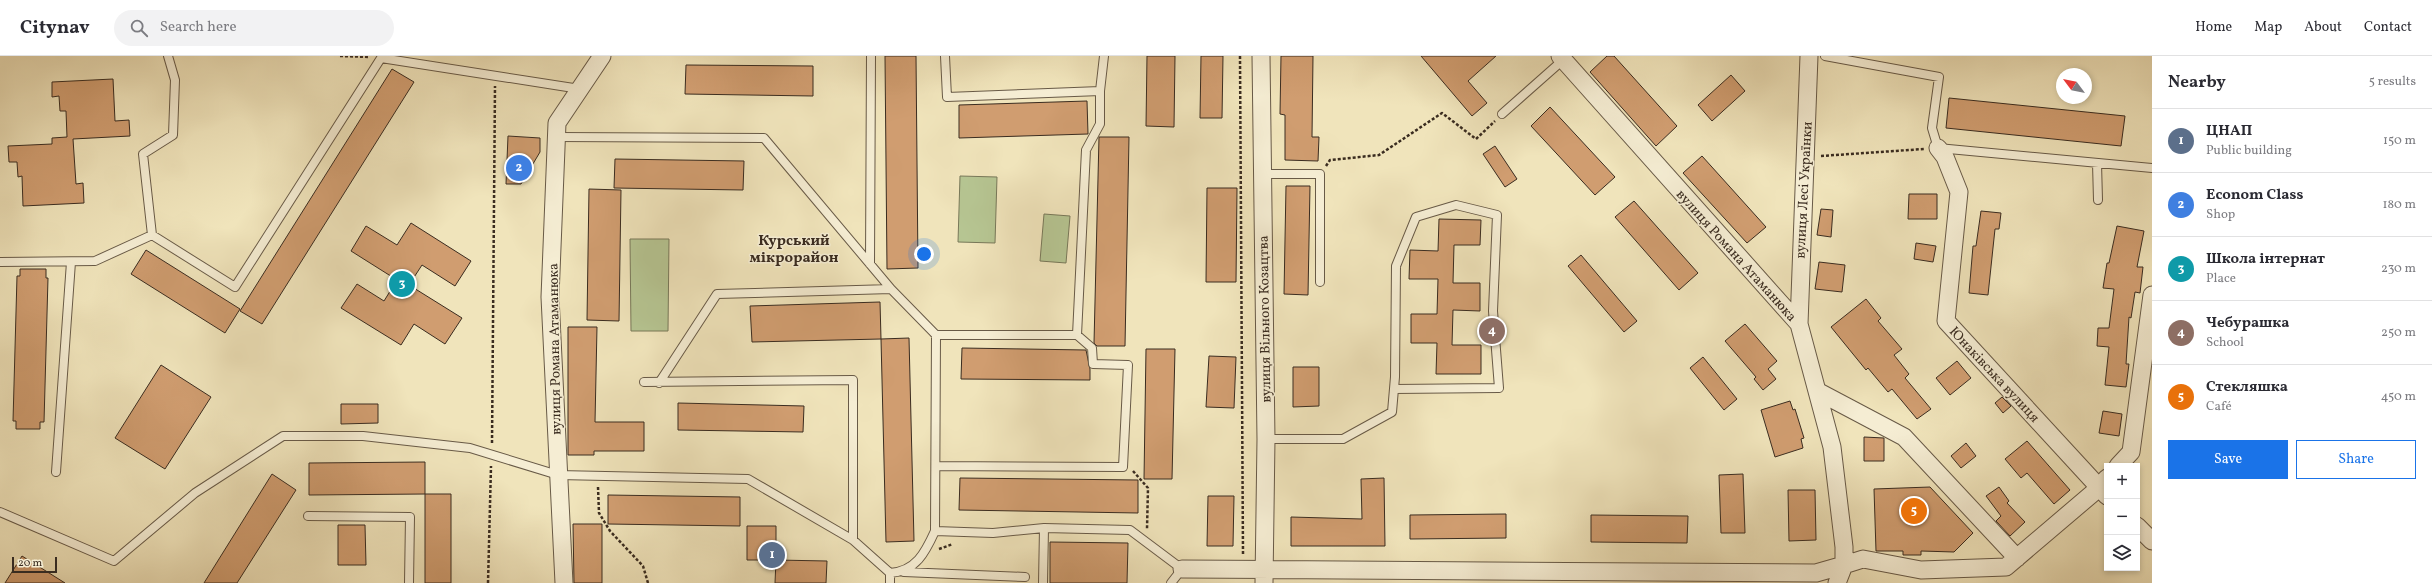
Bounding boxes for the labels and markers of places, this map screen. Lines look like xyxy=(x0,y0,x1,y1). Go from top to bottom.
pin: 2 xyxy=(506,153,532,183)
pin: 3 xyxy=(389,269,415,299)
pin: 4 xyxy=(1479,316,1505,346)
pin: 5 xyxy=(1901,496,1927,526)
pin: 1 xyxy=(759,540,785,570)

